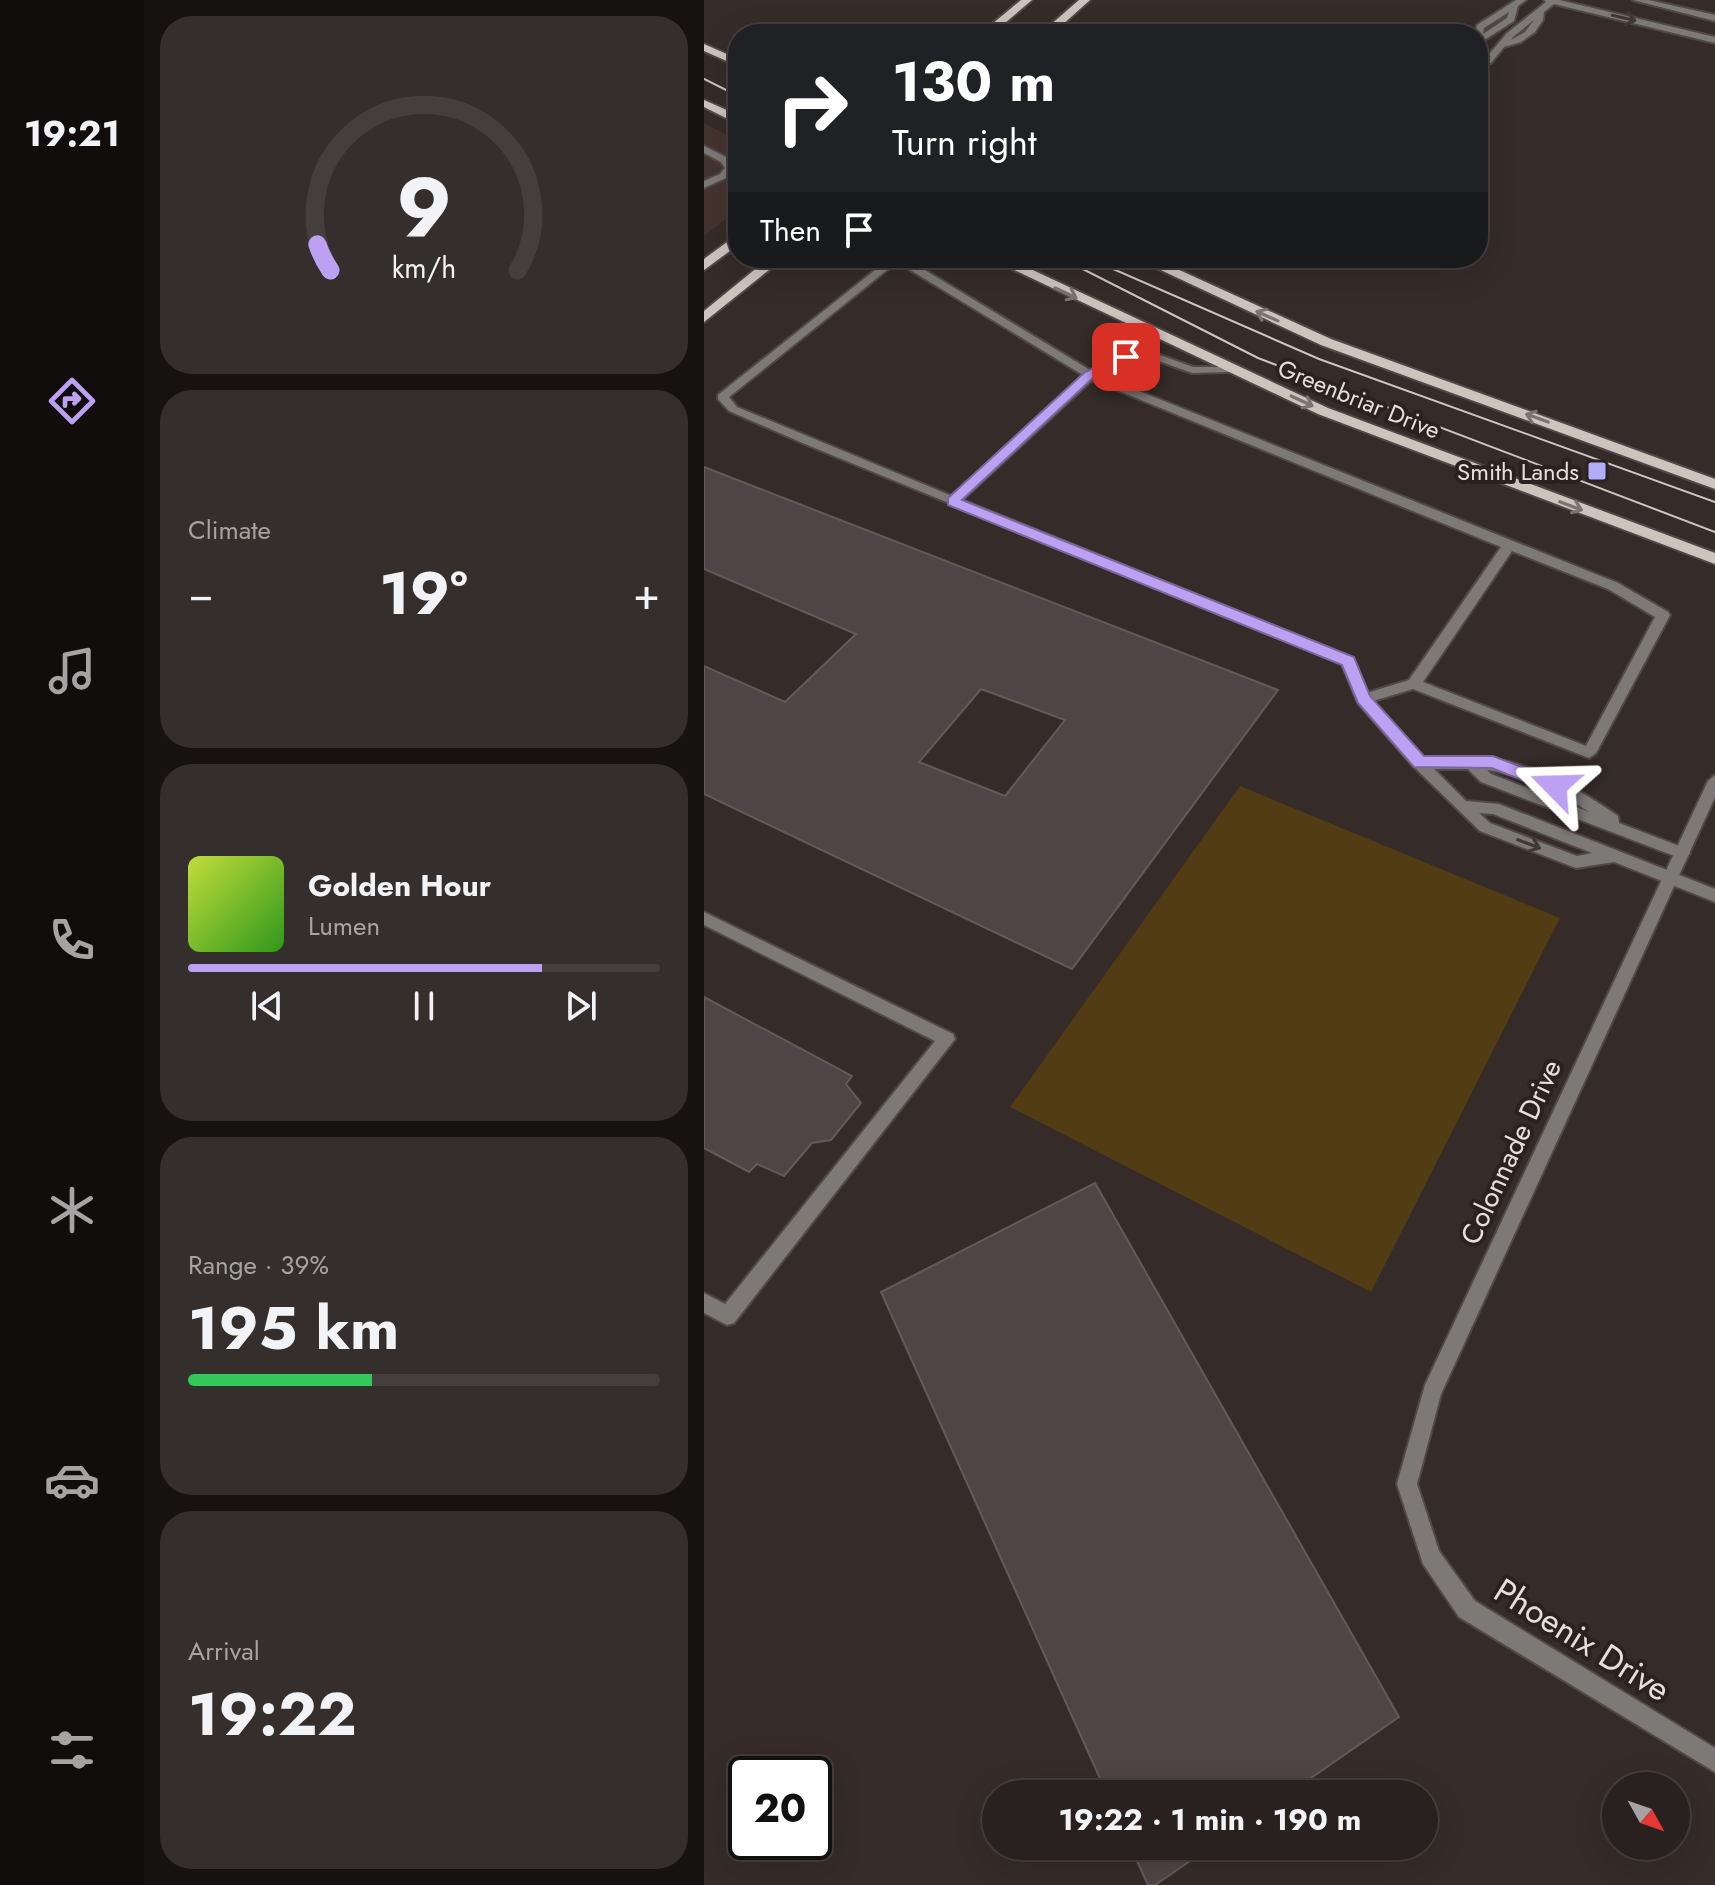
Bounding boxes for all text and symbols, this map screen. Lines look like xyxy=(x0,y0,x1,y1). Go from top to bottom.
one-way arrow xyxy=(1611,11,1637,26)
text: 130 m xyxy=(892,41,1055,122)
icon: right xyxy=(760,56,864,160)
text: 19:21 xyxy=(24,107,120,159)
text: Turn right xyxy=(892,116,1037,168)
text: 9 xyxy=(396,147,452,267)
icon: arrive xyxy=(837,208,881,252)
text: Then xyxy=(760,209,821,252)
text: km/h xyxy=(392,247,456,289)
one-way arrow xyxy=(1054,286,1078,301)
one-way arrow xyxy=(1256,308,1280,323)
pin xyxy=(1092,323,1160,391)
icon: arrive xyxy=(1104,335,1148,379)
street label: Greenbriar Drive xyxy=(1273,351,1445,447)
icon: directions xyxy=(44,373,100,429)
one-way arrow xyxy=(1290,395,1314,410)
one-way arrow xyxy=(1525,410,1550,424)
place label: Smith Lands xyxy=(1457,454,1579,489)
marker: Smith Lands xyxy=(1586,460,1608,482)
one-way arrow xyxy=(1558,500,1583,514)
text: Climate xyxy=(188,511,271,549)
text: 19° xyxy=(379,550,468,637)
text: − xyxy=(188,562,214,626)
text: + xyxy=(633,562,660,626)
icon: music xyxy=(44,643,100,699)
position arrow xyxy=(1513,744,1597,828)
one-way arrow xyxy=(1516,838,1541,852)
text: Golden Hour xyxy=(308,864,491,907)
text: Lumen xyxy=(308,907,380,945)
icon: phone xyxy=(44,912,100,968)
icon: previous xyxy=(245,984,289,1028)
icon: pause xyxy=(402,984,446,1028)
icon: next xyxy=(559,984,603,1028)
street label: Colonnade Drive xyxy=(1450,1053,1572,1251)
icon: climate xyxy=(44,1182,100,1238)
text: Range · 39% xyxy=(188,1246,329,1284)
text: 195 km xyxy=(188,1285,399,1372)
icon: car xyxy=(44,1452,100,1508)
street label: Phoenix Drive xyxy=(1485,1566,1679,1714)
text: Arrival xyxy=(188,1632,260,1670)
text: 19:22 xyxy=(188,1671,357,1758)
icon: filters xyxy=(44,1722,100,1778)
speed limit sign: 20 xyxy=(728,1756,832,1860)
north arrow xyxy=(1602,1772,1690,1860)
map controls xyxy=(1602,1772,1690,1860)
text: 19:22 · 1 min · 190 m xyxy=(1059,1798,1361,1841)

